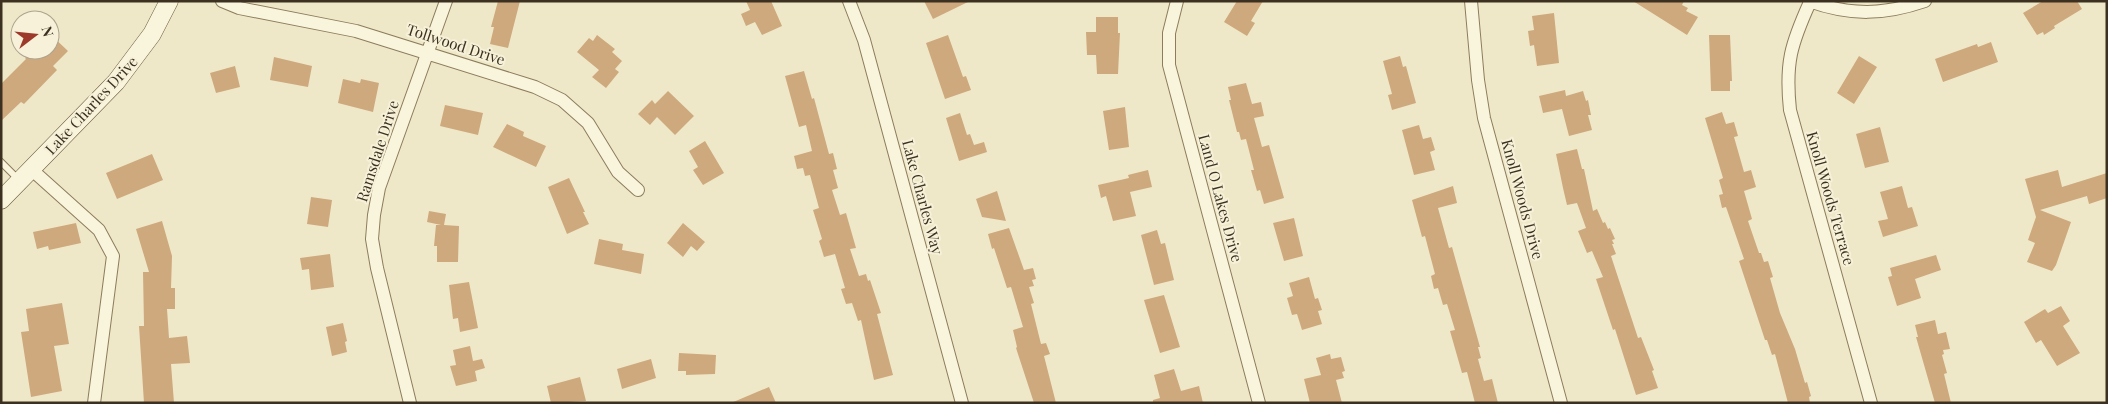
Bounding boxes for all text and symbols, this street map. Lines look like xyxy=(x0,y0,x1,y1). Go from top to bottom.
north arrow xyxy=(10,10,60,60)
street label: Tollwood Drive xyxy=(404,19,508,69)
text: N xyxy=(37,24,59,39)
street label: Lake Charles Drive xyxy=(40,52,142,158)
street label: Ramsdale Drive xyxy=(351,98,403,204)
street label: Knoll Woods Terrace xyxy=(1802,129,1860,267)
street label: Land O Lakes Drive xyxy=(1194,132,1248,264)
street label: Lake Charles Way xyxy=(898,137,948,257)
street label: Knoll Woods Drive xyxy=(1497,137,1549,261)

